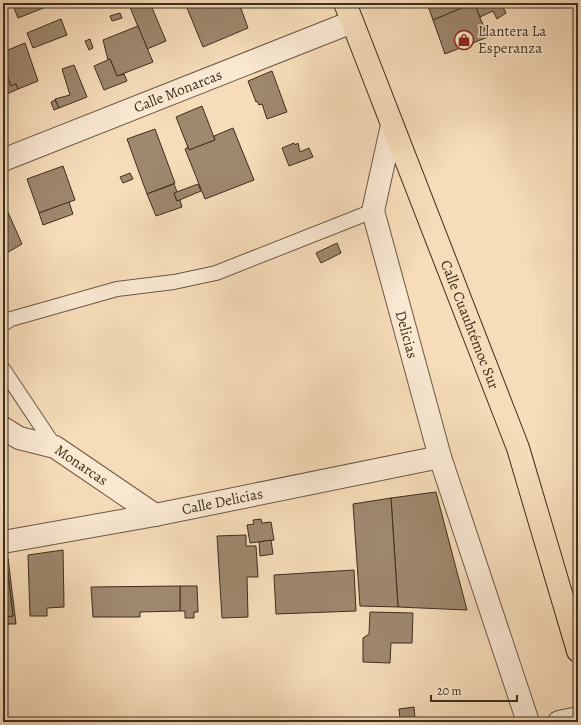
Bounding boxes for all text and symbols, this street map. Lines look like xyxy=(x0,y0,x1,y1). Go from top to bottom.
place label: Llantera La Esperanza xyxy=(478,21,546,58)
shop icon: Llantera La Esperanza xyxy=(453,29,475,51)
street label: Calle Monarcas xyxy=(131,64,225,117)
street label: Calle Cuauhtémoc Sur xyxy=(436,257,504,392)
street label: Delicias xyxy=(391,308,423,361)
street label: Monarcas xyxy=(51,440,112,490)
street label: Calle Delicias xyxy=(180,483,265,519)
scale bar xyxy=(431,677,517,703)
text: 20 m xyxy=(437,683,461,699)

